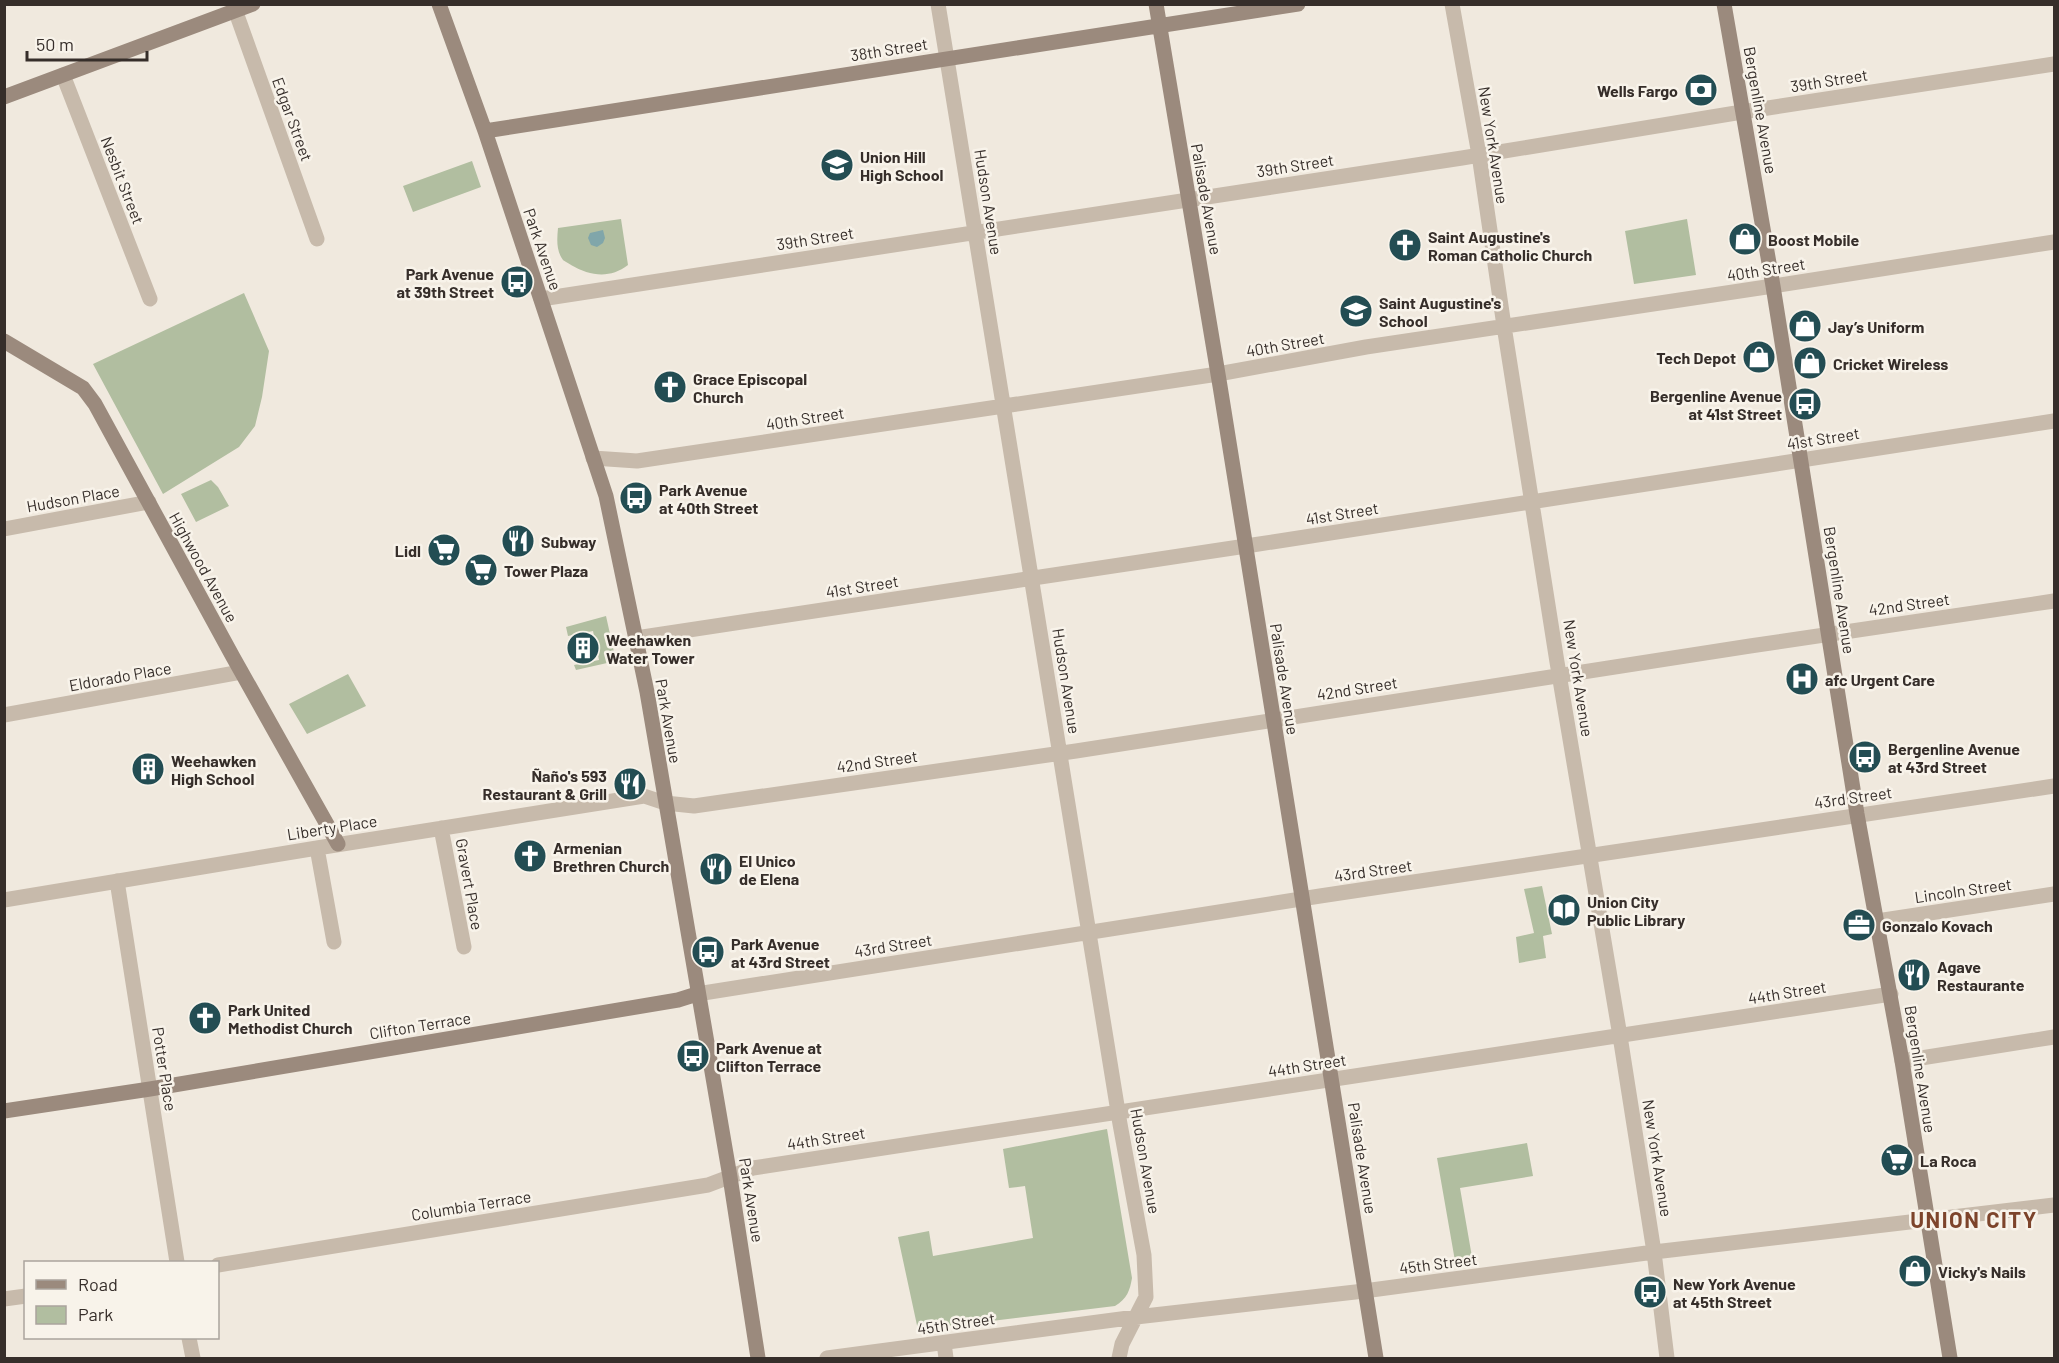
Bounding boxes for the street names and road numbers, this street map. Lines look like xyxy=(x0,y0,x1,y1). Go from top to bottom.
street label: 38th Street xyxy=(849,34,929,64)
street label: Bergenline Avenue xyxy=(1740,45,1782,175)
street label: 39th Street xyxy=(1789,65,1869,95)
street label: Edgar Street xyxy=(269,74,317,164)
street label: New York Avenue xyxy=(1475,85,1513,205)
street label: Nesbit Street xyxy=(98,133,148,227)
street label: Palisade Avenue xyxy=(1188,142,1226,256)
street label: Hudson Avenue xyxy=(971,148,1007,256)
street label: 39th Street xyxy=(1255,150,1335,180)
street label: Park Avenue xyxy=(520,205,566,293)
street label: 39th Street xyxy=(775,223,855,253)
street label: 40th Street xyxy=(1725,253,1807,285)
street label: 40th Street xyxy=(1244,328,1326,360)
street label: 40th Street xyxy=(764,402,846,434)
street label: 41st Street xyxy=(1785,423,1861,453)
street label: Hudson Place xyxy=(25,480,121,516)
street label: 41st Street xyxy=(1304,498,1380,528)
street label: Highwood Avenue xyxy=(166,509,242,625)
street label: Bergenline Avenue xyxy=(1821,525,1859,655)
street label: 41st Street xyxy=(824,571,900,601)
street label: 42nd Street xyxy=(1867,589,1951,619)
street label: New York Avenue xyxy=(1560,618,1598,738)
street label: Palisade Avenue xyxy=(1267,622,1303,736)
street label: Hudson Avenue xyxy=(1049,627,1085,735)
street label: Eldorado Place xyxy=(67,658,173,694)
street label: 42nd Street xyxy=(1315,672,1399,704)
street label: Park Avenue xyxy=(652,677,686,765)
street label: 42nd Street xyxy=(835,746,919,776)
street label: 43rd Street xyxy=(1813,782,1893,812)
street label: Liberty Place xyxy=(286,811,378,843)
street label: Gravert Place xyxy=(453,837,487,931)
street label: 43rd Street xyxy=(1333,855,1413,885)
street label: Lincoln Street xyxy=(1913,874,2013,906)
street label: 43rd Street xyxy=(853,929,933,961)
street label: 44th Street xyxy=(1747,976,1827,1008)
street label: Bergenline Avenue xyxy=(1902,1004,1940,1134)
street label: Clifton Terrace xyxy=(368,1008,472,1042)
street label: Potter Place xyxy=(149,1026,181,1112)
street label: 44th Street xyxy=(1267,1049,1347,1081)
street label: New York Avenue xyxy=(1639,1098,1677,1218)
street label: Palisade Avenue xyxy=(1345,1101,1381,1215)
street label: Hudson Avenue xyxy=(1127,1107,1165,1215)
street label: 44th Street xyxy=(786,1122,866,1154)
street label: Park Avenue xyxy=(736,1156,768,1244)
street label: Columbia Terrace xyxy=(410,1186,532,1224)
street label: 45th Street xyxy=(1398,1249,1478,1277)
street label: 45th Street xyxy=(916,1308,996,1338)

